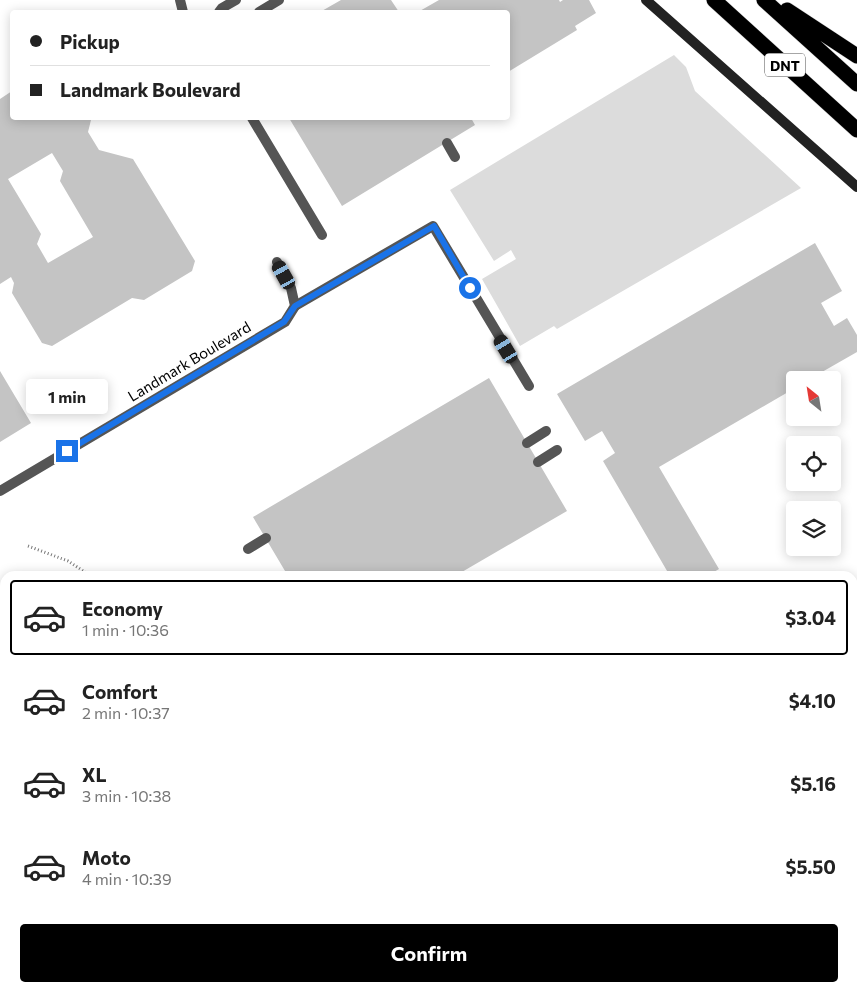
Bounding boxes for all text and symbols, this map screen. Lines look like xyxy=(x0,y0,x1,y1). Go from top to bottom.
text: Pickup xyxy=(60,30,120,53)
road number: DNT xyxy=(765,54,805,76)
text: Landmark Boulevard xyxy=(60,78,241,101)
car xyxy=(270,258,297,292)
route start xyxy=(459,277,481,299)
street label: Landmark Boulevard xyxy=(124,317,254,405)
car xyxy=(491,332,520,366)
north arrow xyxy=(786,371,841,426)
map controls xyxy=(786,371,841,556)
callout: 1 min xyxy=(26,378,108,414)
text: 1 min xyxy=(48,387,86,406)
button: locate xyxy=(786,436,841,491)
route end xyxy=(56,440,78,462)
button: layers xyxy=(786,501,841,556)
icon: car xyxy=(22,595,67,640)
text: Economy xyxy=(82,597,163,620)
text: $3.04 xyxy=(785,606,836,629)
text: 1 min · 10:36 xyxy=(82,620,169,639)
icon: car xyxy=(22,678,67,723)
text: Comfort xyxy=(82,680,158,703)
text: $4.10 xyxy=(789,689,836,712)
text: 2 min · 10:37 xyxy=(82,703,170,722)
icon: car xyxy=(22,761,67,806)
text: XL xyxy=(82,763,107,786)
text: $5.16 xyxy=(790,772,836,795)
text: 3 min · 10:38 xyxy=(82,786,171,805)
icon: car xyxy=(22,844,67,889)
text: Moto xyxy=(82,846,131,869)
text: $5.50 xyxy=(786,855,836,878)
text: 4 min · 10:39 xyxy=(82,869,172,888)
button: Confirm xyxy=(20,924,838,982)

